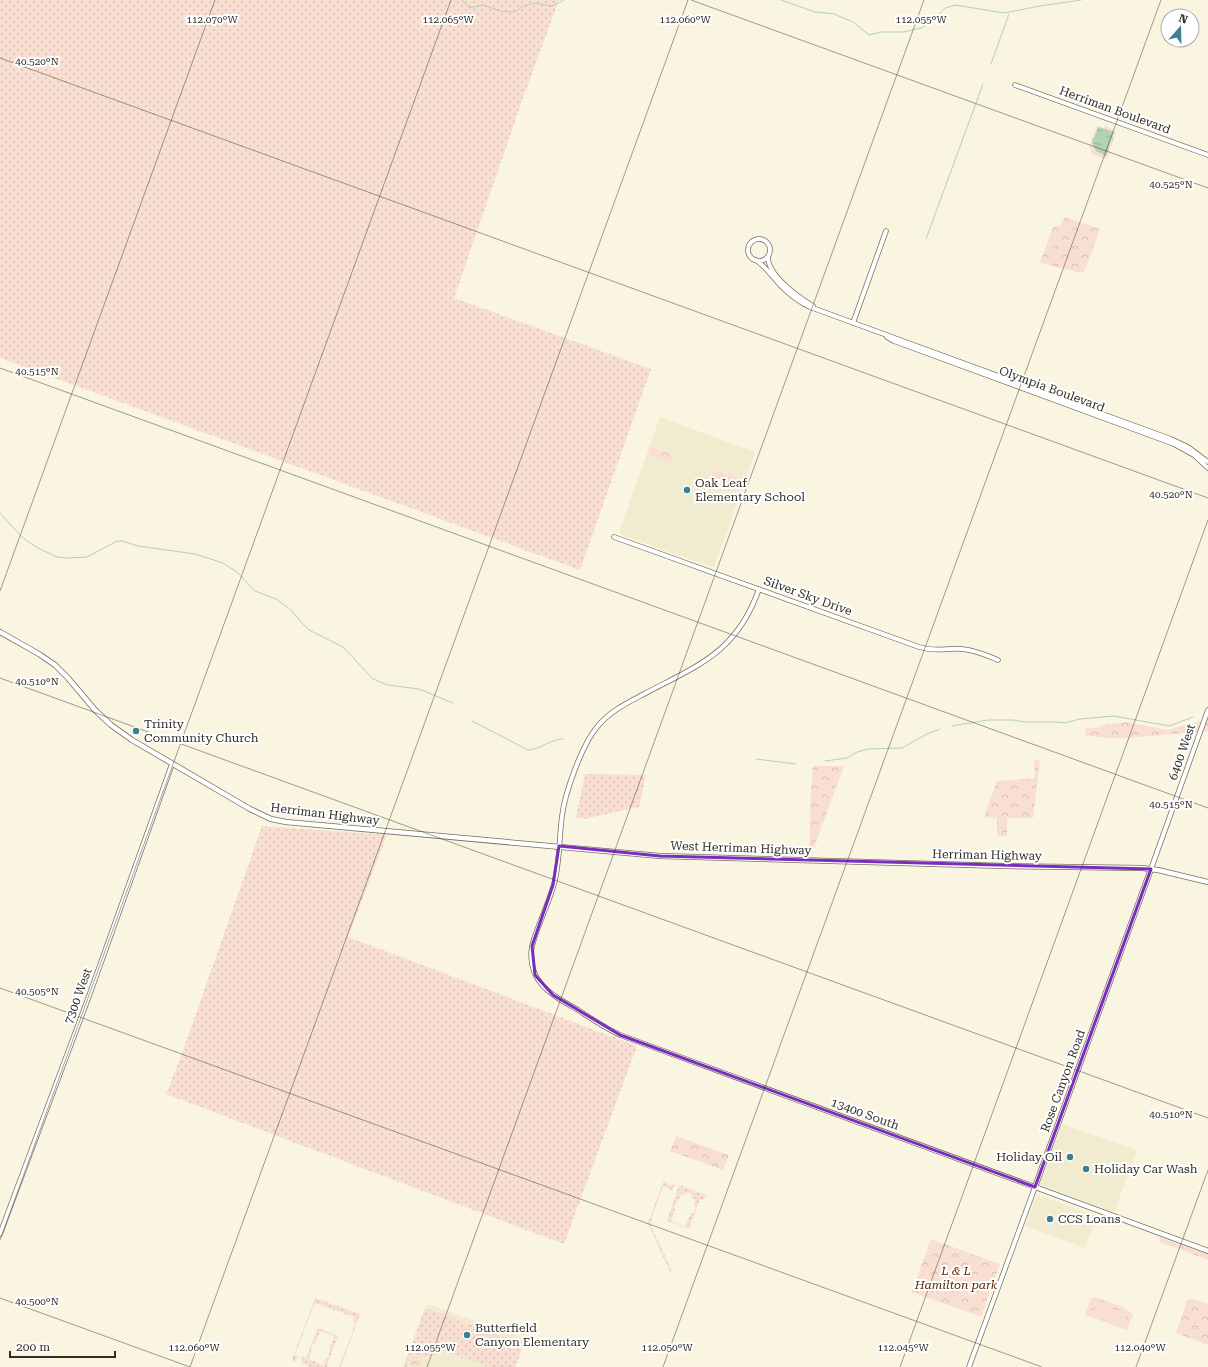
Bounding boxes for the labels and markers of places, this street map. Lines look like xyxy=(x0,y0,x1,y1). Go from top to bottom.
place label: Oak Leaf Elementary School xyxy=(695,476,805,504)
marker: Oak Leaf Elementary School xyxy=(682,485,692,495)
place label: Trinity Community Church xyxy=(144,717,259,745)
marker: Trinity Community Church xyxy=(131,726,141,736)
place label: Holiday Oil xyxy=(996,1150,1062,1164)
marker: Holiday Oil xyxy=(1065,1152,1075,1162)
place label: Holiday Car Wash xyxy=(1094,1162,1198,1176)
marker: Holiday Car Wash xyxy=(1081,1164,1091,1174)
place label: CCS Loans xyxy=(1058,1212,1121,1226)
marker: CCS Loans xyxy=(1045,1214,1055,1224)
place label: Butterfield Canyon Elementary xyxy=(475,1321,590,1349)
marker: Butterfield Canyon Elementary xyxy=(462,1330,472,1340)

